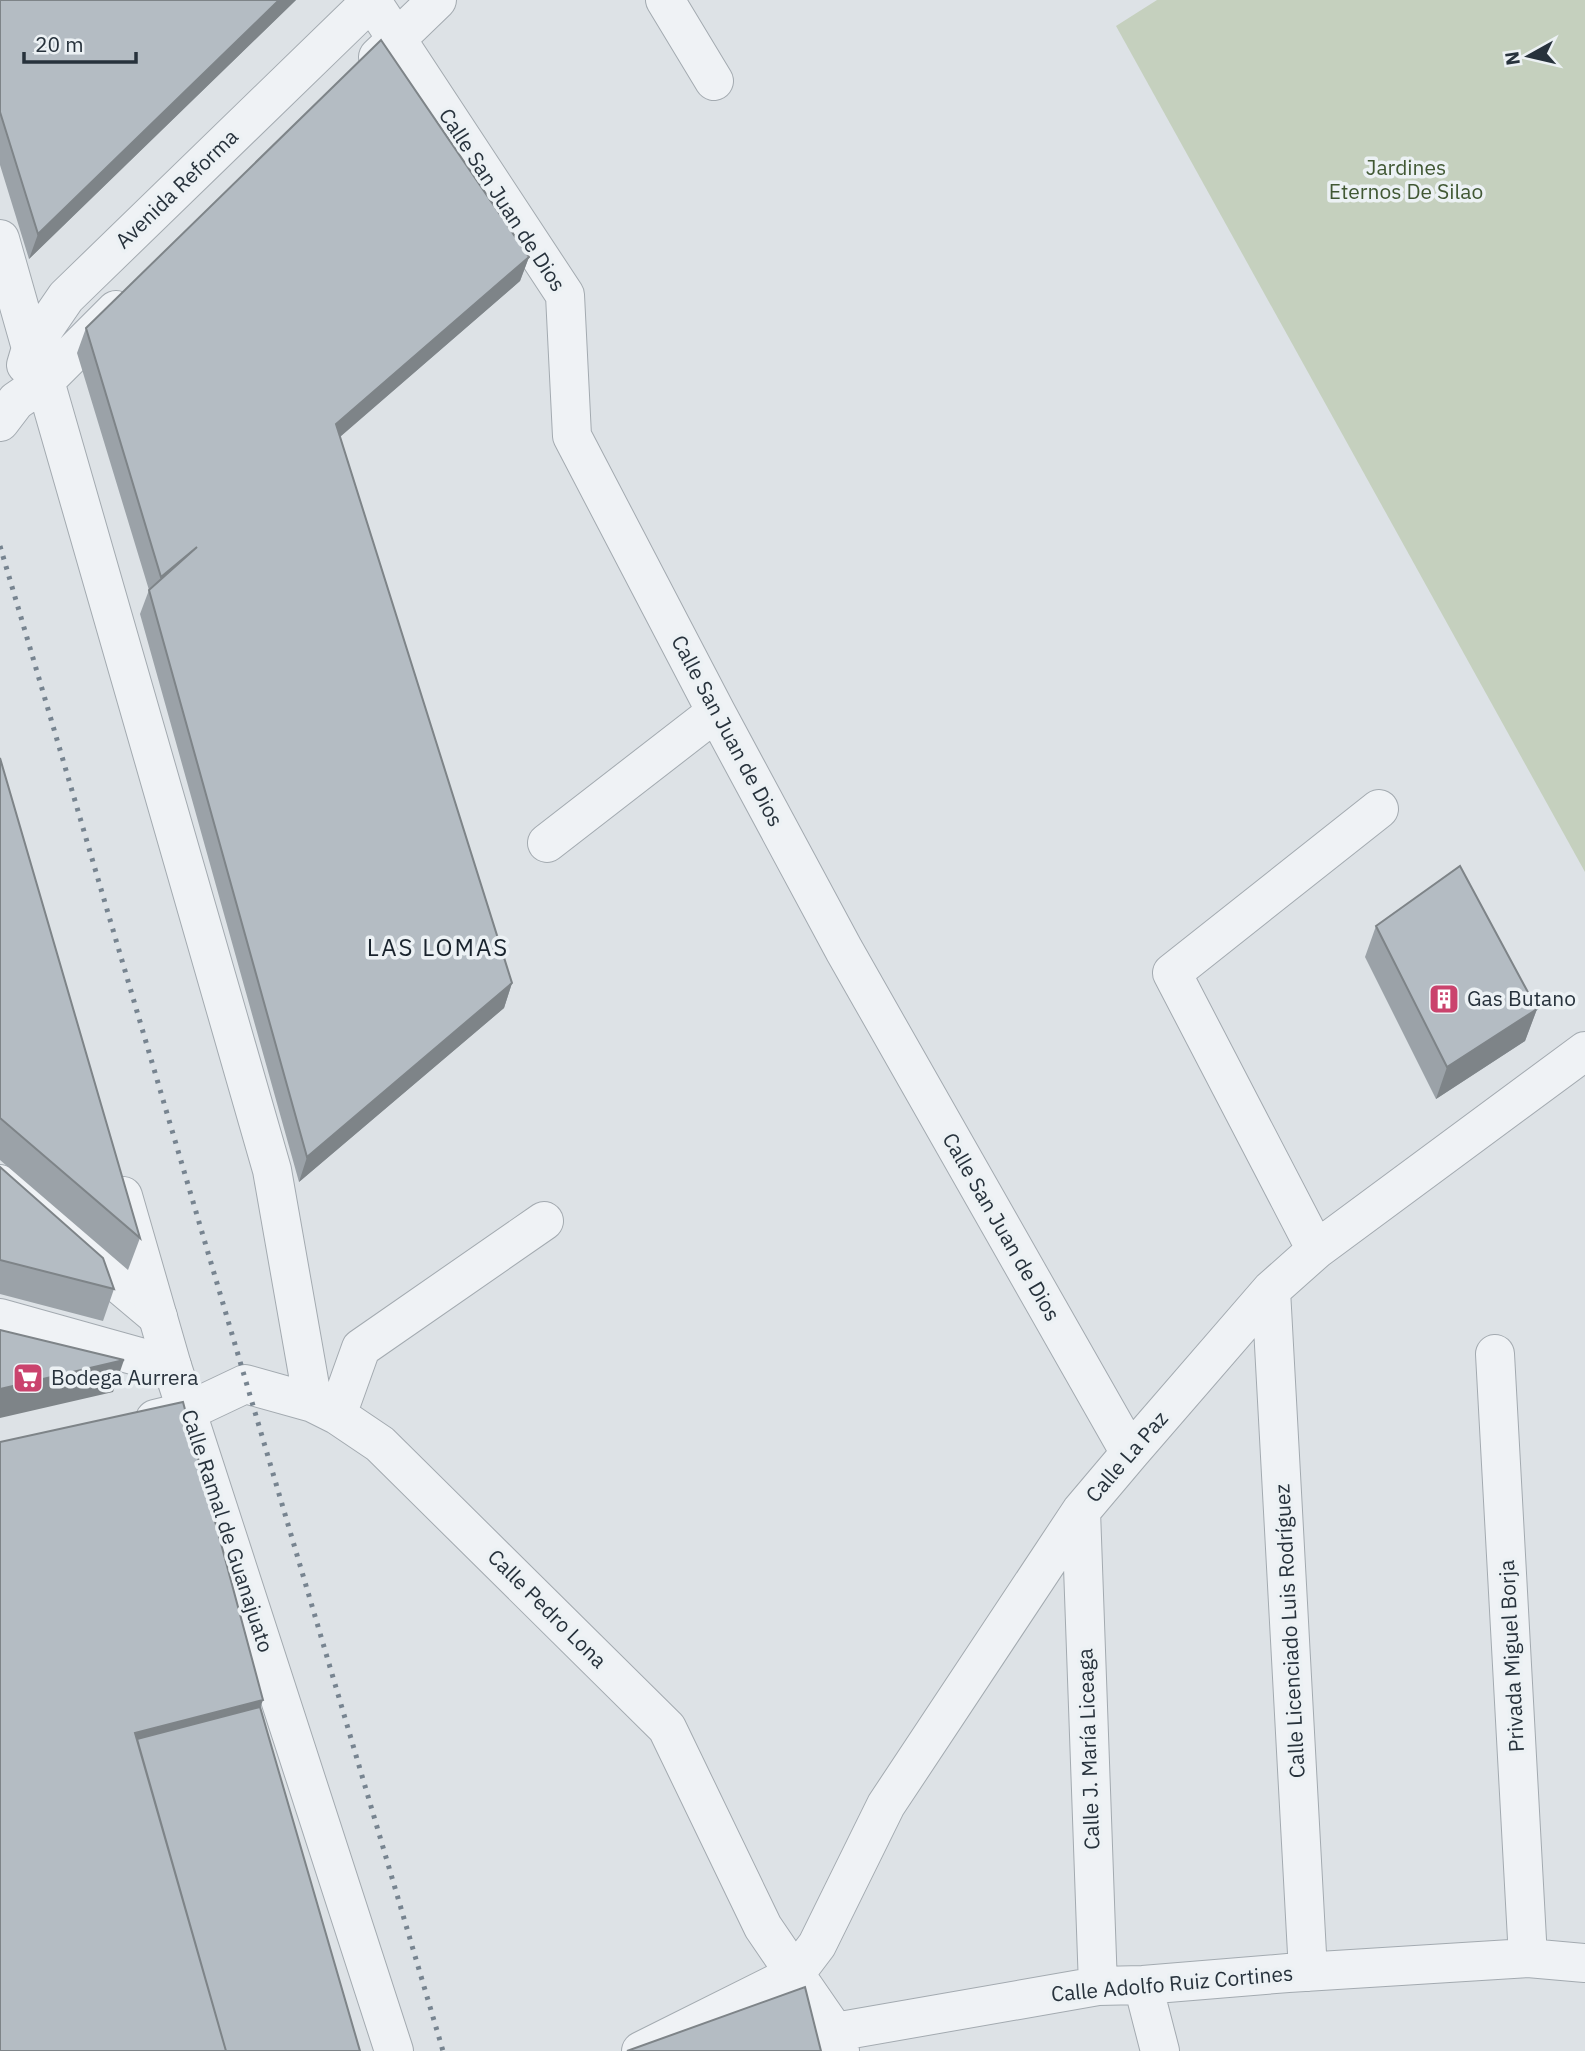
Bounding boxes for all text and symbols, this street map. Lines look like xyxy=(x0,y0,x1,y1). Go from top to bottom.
scale bar xyxy=(24,21,136,65)
north arrow xyxy=(1494,21,1564,91)
text: 20 m xyxy=(35,30,84,58)
text: N xyxy=(1499,50,1525,67)
street label: Calle San Juan de Dios xyxy=(433,102,573,296)
street label: Avenida Reforma xyxy=(109,122,244,254)
park label: Jardines Eternos De Silao xyxy=(1329,153,1483,205)
street label: Calle San Juan de Dios xyxy=(666,630,790,831)
district label: LAS LOMAS xyxy=(367,931,509,963)
building icon: Gas Butano xyxy=(1427,982,1461,1016)
place label: Gas Butano xyxy=(1467,984,1576,1012)
street label: Calle San Juan de Dios xyxy=(936,1127,1067,1326)
supermarket icon: Bodega Aurrera xyxy=(11,1361,45,1395)
place label: Bodega Aurrera xyxy=(51,1363,198,1391)
street label: Calle La Paz xyxy=(1079,1405,1174,1508)
street label: Calle Ramal de Guanajuato xyxy=(175,1406,280,1656)
street label: Calle Licenciado Luis Rodríguez xyxy=(1267,1483,1311,1779)
street label: Calle Pedro Lona xyxy=(482,1543,613,1674)
street label: Privada Miguel Borja xyxy=(1492,1559,1530,1753)
street label: Calle J. María Liceaga xyxy=(1070,1648,1106,1850)
street label: Calle Adolfo Ruiz Cortines xyxy=(1050,1958,1294,2008)

